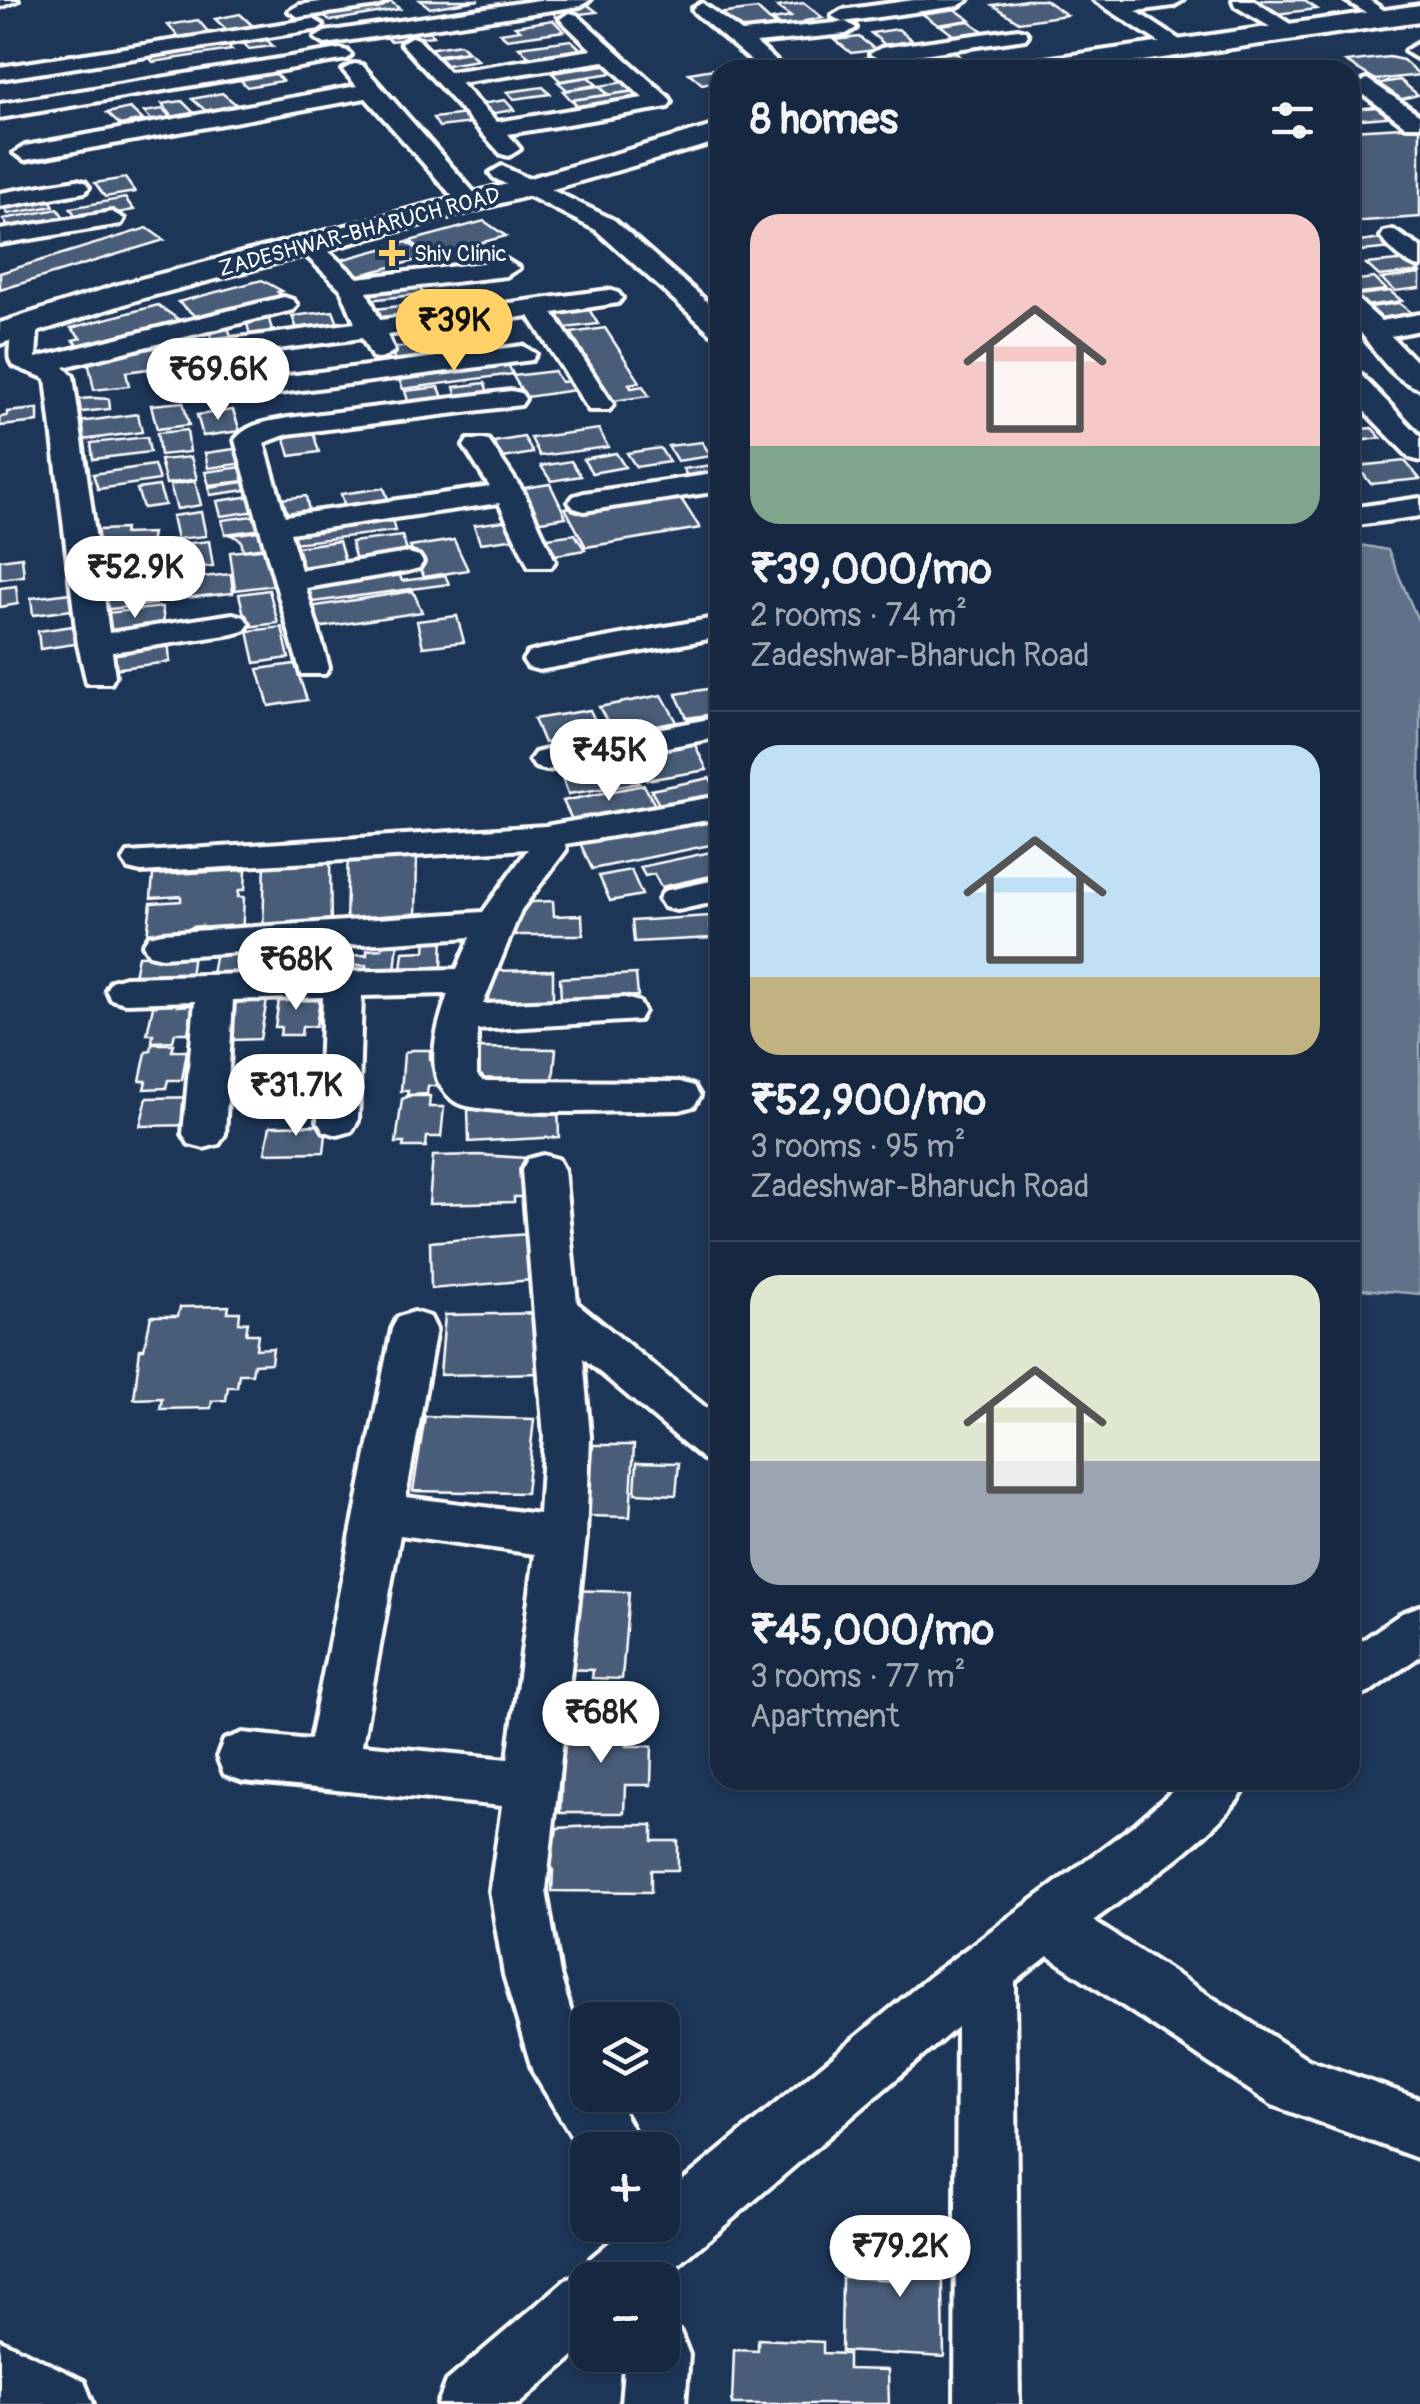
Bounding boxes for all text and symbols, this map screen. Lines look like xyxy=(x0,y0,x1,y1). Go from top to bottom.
icon: filters xyxy=(1265,93,1320,148)
text: 8 homes xyxy=(750,94,898,146)
street label: ZADESHWAR-BHARUCH ROAD xyxy=(216,181,503,283)
marker: Shiv Clinic xyxy=(379,240,405,266)
place label: Shiv Clinic xyxy=(414,240,507,268)
icon: home xyxy=(945,279,1125,459)
pin: ₹39K xyxy=(395,289,513,374)
text: ₹39K xyxy=(418,301,490,341)
pin: ₹69.6K xyxy=(137,338,299,423)
text: ₹69.6K xyxy=(168,350,268,390)
pin: ₹52.9K xyxy=(54,536,216,621)
text: ₹39,000/mo xyxy=(750,544,992,596)
text: ₹52.9K xyxy=(86,548,184,588)
text: 2 rooms · 74 m² xyxy=(750,596,967,636)
text: Zadeshwar-Bharuch Road xyxy=(750,636,1089,676)
pin: ₹45K xyxy=(550,719,668,804)
text: ₹45K xyxy=(572,731,646,771)
icon: home xyxy=(945,810,1125,990)
pin: ₹68K xyxy=(237,928,355,1013)
text: ₹68K xyxy=(259,940,333,980)
pin: ₹31.7K xyxy=(215,1054,377,1139)
text: ₹31.7K xyxy=(250,1066,342,1106)
text: ₹52,900/mo xyxy=(750,1075,986,1127)
text: 3 rooms · 95 m² xyxy=(750,1127,966,1167)
text: Zadeshwar-Bharuch Road xyxy=(750,1167,1089,1207)
icon: home xyxy=(945,1340,1125,1520)
text: ₹45,000/mo xyxy=(750,1605,994,1657)
text: 3 rooms · 77 m² xyxy=(750,1657,966,1697)
pin: ₹68K xyxy=(542,1681,660,1766)
text: ₹68K xyxy=(564,1693,638,1733)
text: Apartment xyxy=(750,1697,899,1737)
map controls xyxy=(570,2002,680,2372)
button: layers xyxy=(570,2002,680,2112)
button: + xyxy=(570,2132,680,2242)
pin: ₹79.2K xyxy=(819,2215,981,2300)
text: ₹79.2K xyxy=(852,2227,948,2267)
button: − xyxy=(570,2262,680,2372)

